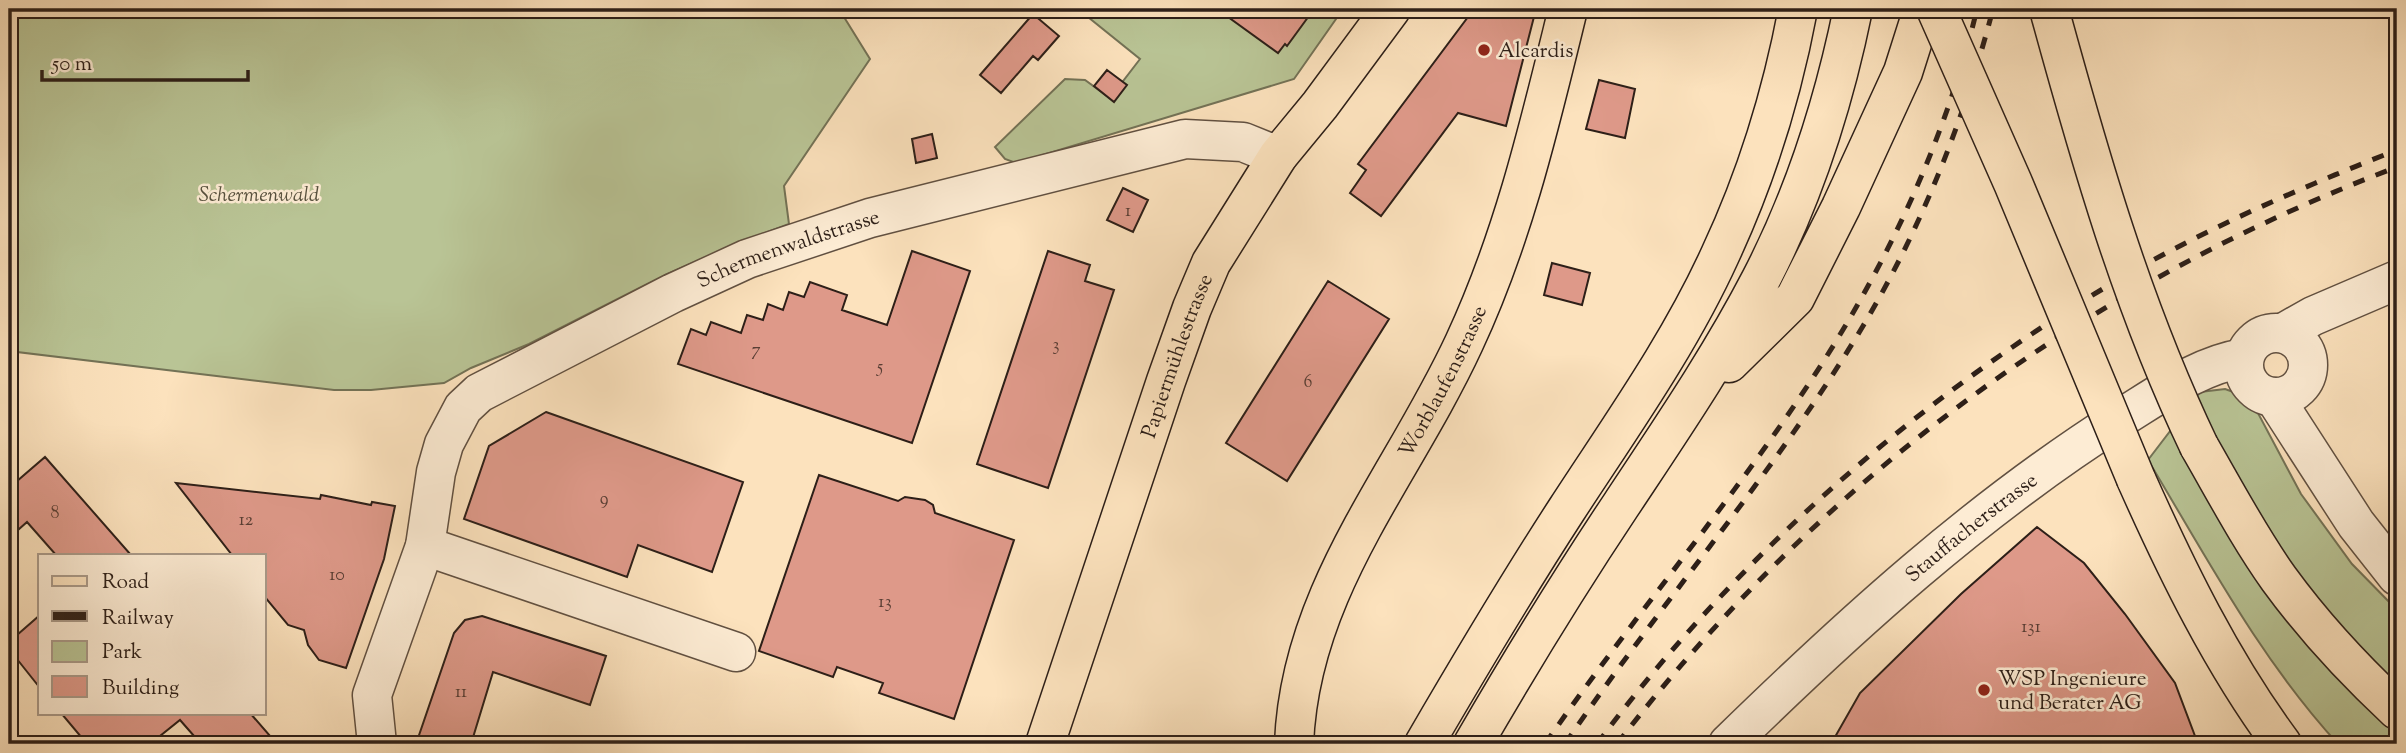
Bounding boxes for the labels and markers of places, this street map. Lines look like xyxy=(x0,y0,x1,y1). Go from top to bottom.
place label: Alcardis xyxy=(1498,37,1574,67)
marker: Alcardis xyxy=(1476,42,1492,58)
place label: WSP Ingenieure und Berater AG xyxy=(1998,665,2146,719)
marker: WSP Ingenieure und Berater AG xyxy=(1976,682,1992,698)

